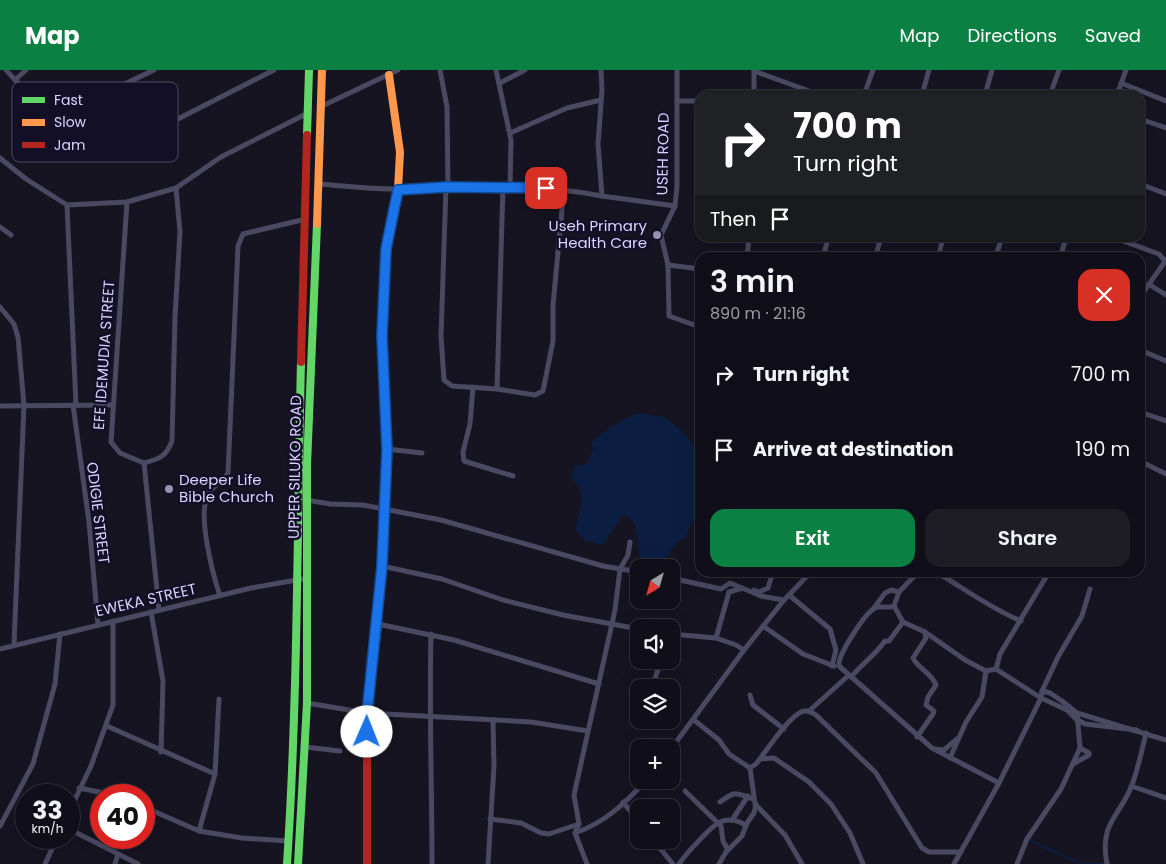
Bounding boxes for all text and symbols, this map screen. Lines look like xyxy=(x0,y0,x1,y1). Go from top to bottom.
text: Map xyxy=(25,19,80,52)
text: Map xyxy=(900,23,939,48)
text: Directions xyxy=(967,23,1057,48)
text: Saved xyxy=(1085,23,1141,48)
legend xyxy=(12,82,178,162)
text: Fast xyxy=(54,90,83,110)
text: 700 m xyxy=(793,101,902,150)
icon: right xyxy=(710,110,775,175)
text: Slow xyxy=(54,112,87,132)
street label: USEH ROAD xyxy=(651,112,674,195)
text: Jam xyxy=(54,135,85,155)
text: Turn right xyxy=(793,148,898,179)
pin xyxy=(525,167,567,209)
icon: arrive xyxy=(532,174,560,202)
icon: arrive xyxy=(766,205,794,233)
text: Then xyxy=(710,206,756,233)
place label: Useh Primary Health Care xyxy=(549,215,648,253)
marker: Useh Primary Health Care xyxy=(651,229,663,241)
text: 3 min xyxy=(710,260,795,303)
button: close xyxy=(1078,269,1130,321)
street label: EFE IDEMUDIA STREET xyxy=(88,279,119,430)
text: 890 m · 21:16 xyxy=(710,302,806,325)
icon: right xyxy=(710,361,738,389)
text: Turn right xyxy=(753,361,849,388)
text: 700 m xyxy=(1071,361,1130,388)
street label: UPPER SILUKO ROAD xyxy=(283,395,306,539)
icon: arrive xyxy=(710,436,738,464)
text: Arrive at destination xyxy=(753,436,954,463)
text: 190 m xyxy=(1075,436,1130,463)
street label: ODIGIE STREET xyxy=(82,461,115,565)
place label: Deeper Life Bible Church xyxy=(179,469,274,507)
marker: Deeper Life Bible Church xyxy=(163,483,175,495)
button: Exit xyxy=(710,509,915,567)
button: Share xyxy=(925,509,1130,567)
north arrow xyxy=(630,559,680,609)
map controls xyxy=(630,559,680,849)
street label: EWEKA STREET xyxy=(93,578,198,621)
button: sound xyxy=(630,619,680,669)
button: layers xyxy=(630,679,680,729)
position arrow xyxy=(340,705,392,757)
button: + xyxy=(630,739,680,789)
speed limit sign: 40 xyxy=(90,784,155,849)
text: 33 xyxy=(32,793,63,828)
button: − xyxy=(630,799,680,849)
text: km/h xyxy=(32,820,63,837)

